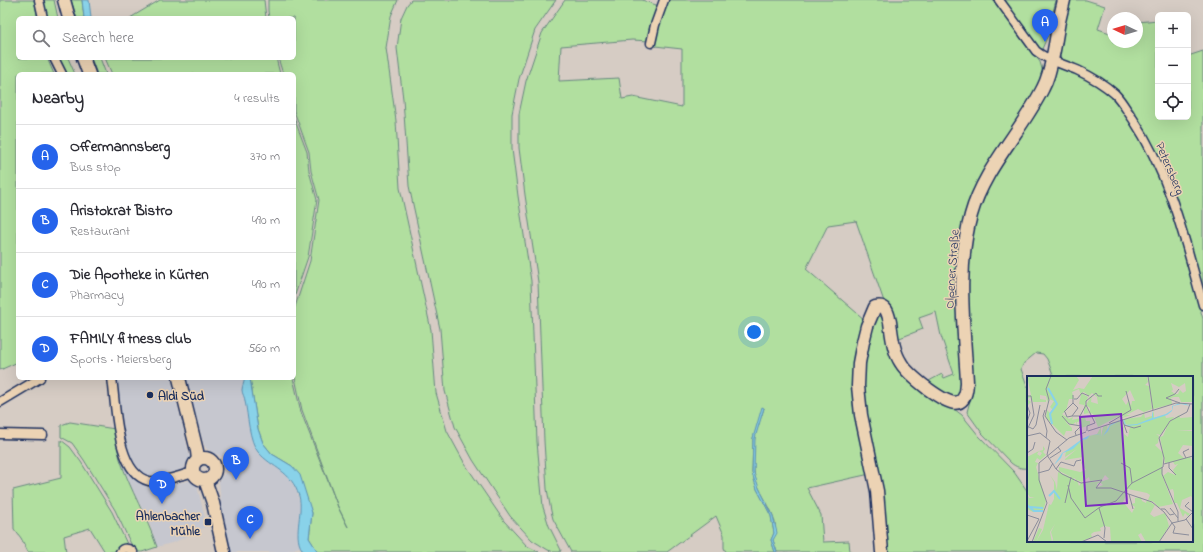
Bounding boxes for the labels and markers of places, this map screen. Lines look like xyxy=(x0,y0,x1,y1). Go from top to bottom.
pin: A xyxy=(1032,9,1058,42)
place label: Aldi Süd xyxy=(158,387,205,406)
marker: Aldi Süd xyxy=(145,390,155,400)
pin: B xyxy=(223,447,249,480)
pin: D xyxy=(149,471,175,504)
pin: C xyxy=(237,506,263,539)
place label: Ahlenbacher Mühle xyxy=(136,507,201,541)
marker: Ahlenbacher Mühle xyxy=(203,517,213,527)

